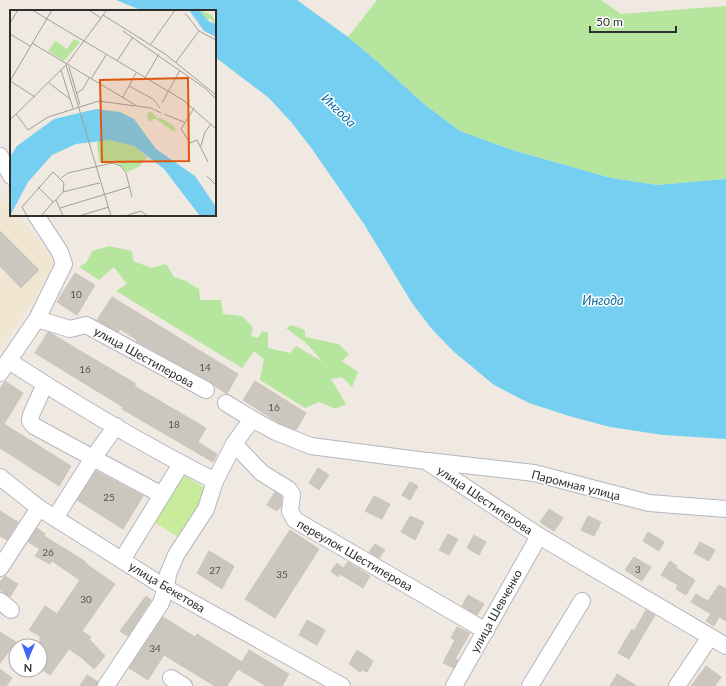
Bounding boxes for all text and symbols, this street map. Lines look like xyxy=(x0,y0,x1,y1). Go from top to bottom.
scale bar xyxy=(590,8,676,34)
inset map xyxy=(10,10,216,216)
text: 50 m xyxy=(596,14,623,29)
water label: Ингода xyxy=(319,90,360,130)
house number: 10 xyxy=(70,288,82,300)
water label: Ингода xyxy=(582,292,624,308)
street label: улица Шестиперова xyxy=(91,323,197,391)
house number: 14 xyxy=(199,361,211,373)
house number: 16 xyxy=(79,363,91,375)
house number: 16 xyxy=(268,401,280,413)
house number: 18 xyxy=(168,418,180,430)
street label: улица Шестиперова xyxy=(434,462,536,538)
street label: Паромная улица xyxy=(530,467,622,503)
house number: 25 xyxy=(103,491,115,503)
street label: переулок Шестиперова xyxy=(295,516,416,594)
house number: 26 xyxy=(42,546,54,558)
street label: улица Бекетова xyxy=(126,558,208,616)
house number: 3 xyxy=(635,563,641,575)
house number: 27 xyxy=(209,564,221,576)
street label: улица Шевченко xyxy=(467,567,525,655)
house number: 35 xyxy=(276,568,288,580)
house number: 30 xyxy=(80,593,92,605)
north arrow xyxy=(8,638,48,678)
house number: 34 xyxy=(149,642,161,654)
text: N xyxy=(23,662,32,675)

